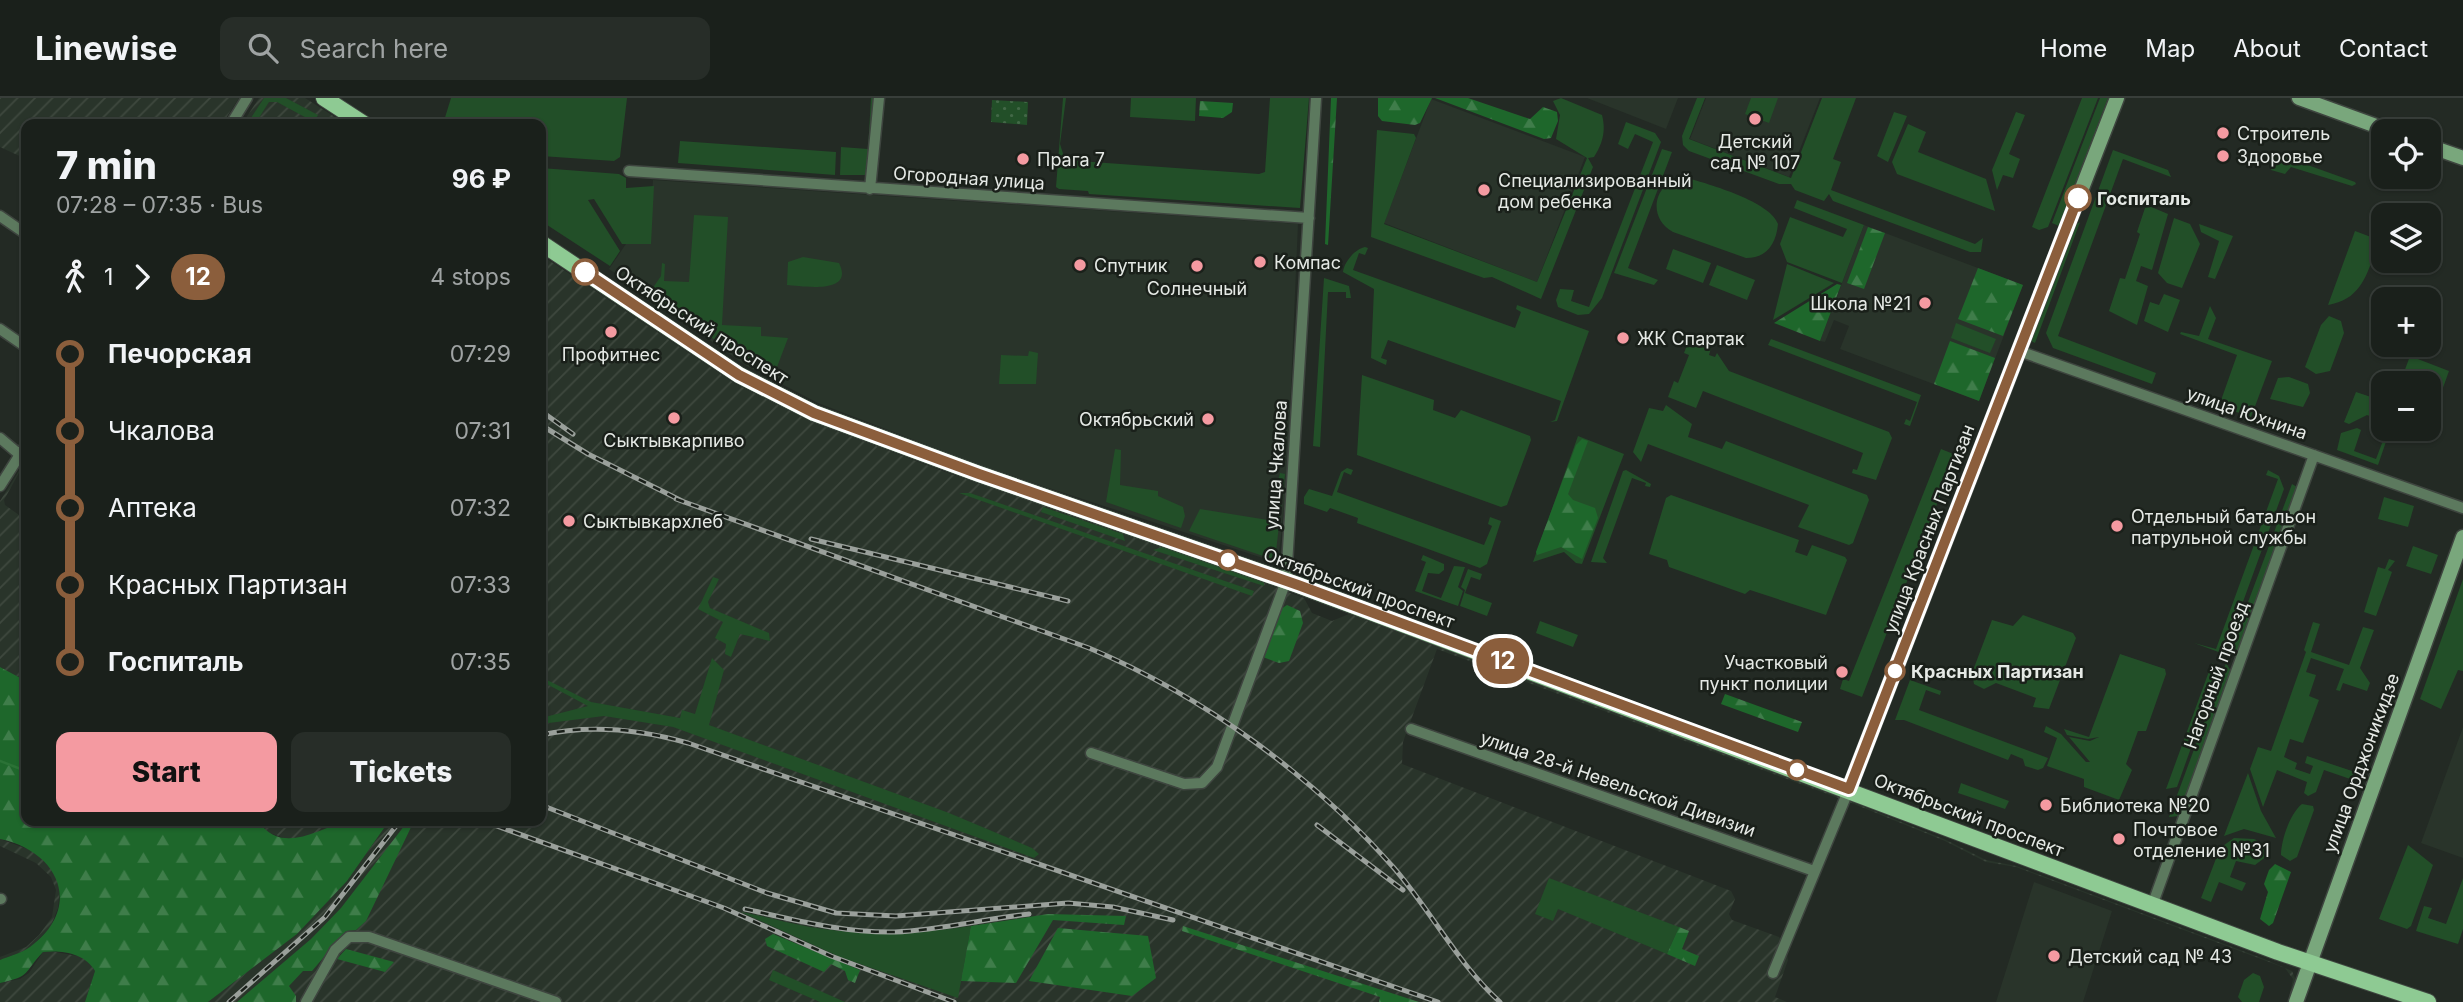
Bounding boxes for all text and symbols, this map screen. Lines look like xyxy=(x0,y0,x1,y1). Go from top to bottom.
search box xyxy=(220,17,710,80)
text: Linewise xyxy=(35,28,178,68)
icon: search xyxy=(244,29,282,67)
text: Search here xyxy=(300,33,448,64)
text: Home xyxy=(2040,34,2107,63)
text: Map xyxy=(2145,34,2195,63)
text: About xyxy=(2233,34,2301,63)
text: Contact xyxy=(2339,34,2428,63)
marker: Детский сад № 107 xyxy=(1747,111,1763,127)
map controls xyxy=(2371,119,2441,441)
button: locate xyxy=(2371,119,2441,189)
place label: Строитель xyxy=(2237,123,2330,144)
marker: Строитель xyxy=(2215,125,2231,141)
place label: Детский сад № 107 xyxy=(1710,131,1800,173)
text: 7 min xyxy=(56,142,157,188)
place label: Здоровье xyxy=(2237,146,2323,167)
marker: Здоровье xyxy=(2215,148,2231,164)
place label: Прага 7 xyxy=(1037,149,1105,170)
marker: Прага 7 xyxy=(1015,151,1031,167)
street label: Огородная улица xyxy=(892,162,1046,194)
text: 96 ₽ xyxy=(452,163,511,194)
place label: Специализированный дом ребенка xyxy=(1498,170,1692,212)
marker: Специализированный дом ребенка xyxy=(1476,182,1492,198)
marker: Госпиталь xyxy=(2065,185,2091,211)
place label: Госпиталь xyxy=(2097,188,2191,209)
text: 07:28 – 07:35 · Bus xyxy=(56,191,263,219)
button: layers xyxy=(2371,203,2441,273)
place label: Компас xyxy=(1274,252,1341,273)
marker: Компас xyxy=(1252,254,1268,270)
place label: Спутник xyxy=(1094,255,1168,276)
marker: Спутник xyxy=(1072,257,1088,273)
icon: walk xyxy=(56,258,94,296)
icon: forward xyxy=(123,258,161,296)
marker: Солнечный xyxy=(1189,258,1205,274)
unlabelled marker xyxy=(572,259,598,285)
street label: Октябрьский проспект xyxy=(612,261,793,389)
text: 12 xyxy=(185,262,211,291)
text: 1 xyxy=(104,263,113,291)
text: 4 stops xyxy=(430,263,511,291)
place label: Солнечный xyxy=(1147,278,1247,299)
button: + xyxy=(2371,287,2441,357)
place label: Школа №21 xyxy=(1810,293,1911,314)
marker: Школа №21 xyxy=(1917,295,1933,311)
marker: Профитнес xyxy=(603,324,619,340)
place label: ЖК Спартак xyxy=(1637,328,1745,349)
marker: ЖК Спартак xyxy=(1615,330,1631,346)
text: Печорская xyxy=(108,338,252,369)
text: 07:29 xyxy=(450,340,511,368)
place label: Профитнес xyxy=(562,344,660,365)
button: − xyxy=(2371,371,2441,441)
street label: улица Юхнина xyxy=(2184,383,2310,443)
street label: улица Чкалова xyxy=(1261,399,1291,531)
place label: Октябрьский xyxy=(1079,409,1194,430)
marker: Сыктывкарпиво xyxy=(666,410,682,426)
marker: Октябрьский xyxy=(1200,411,1216,427)
text: Чкалова xyxy=(108,415,215,446)
text: 07:31 xyxy=(455,417,511,445)
street label: улица Красных Партизан xyxy=(1879,422,1979,636)
place label: Сыктывкарпиво xyxy=(603,430,745,451)
text: Аптека xyxy=(108,492,197,523)
text: 07:32 xyxy=(450,494,511,522)
place label: Отдельный батальон патрульной службы xyxy=(2131,506,2316,548)
place label: Сыктывкархлеб xyxy=(583,511,723,532)
marker: Сыктывкархлеб xyxy=(561,513,577,529)
marker: Отдельный батальон патрульной службы xyxy=(2109,518,2125,534)
street label: Октябрьский проспект xyxy=(1261,544,1458,633)
unlabelled marker xyxy=(1218,550,1238,570)
text: Красных Партизан xyxy=(108,569,348,600)
text: 07:33 xyxy=(450,571,511,599)
street label: Нагорный проезд xyxy=(2180,598,2252,752)
line badge: 12 xyxy=(1472,638,1534,684)
text: Госпиталь xyxy=(108,646,244,677)
text: 12 xyxy=(1490,646,1516,675)
text: 07:35 xyxy=(450,648,511,676)
place label: Участковый пункт полиции xyxy=(1699,652,1828,694)
marker: Красных Партизан xyxy=(1885,661,1905,681)
place label: Красных Партизан xyxy=(1911,661,2084,682)
marker: Участковый пункт полиции xyxy=(1834,664,1850,680)
street label: улица Орджоникидзе xyxy=(2319,670,2403,856)
street label: улица 28-й Невельской Дивизии xyxy=(1478,727,1758,841)
button: Start xyxy=(56,732,277,812)
button: Tickets xyxy=(291,732,511,812)
unlabelled marker xyxy=(1787,760,1807,780)
street label: Октябрьский проспект xyxy=(1871,769,2068,861)
place label: Библиотека №20 xyxy=(2060,795,2210,816)
marker: Библиотека №20 xyxy=(2038,797,2054,813)
place label: Почтовое отделение №31 xyxy=(2133,819,2270,861)
marker: Почтовое отделение №31 xyxy=(2111,831,2127,847)
place label: Детский сад № 43 xyxy=(2068,946,2232,967)
marker: Детский сад № 43 xyxy=(2046,948,2062,964)

